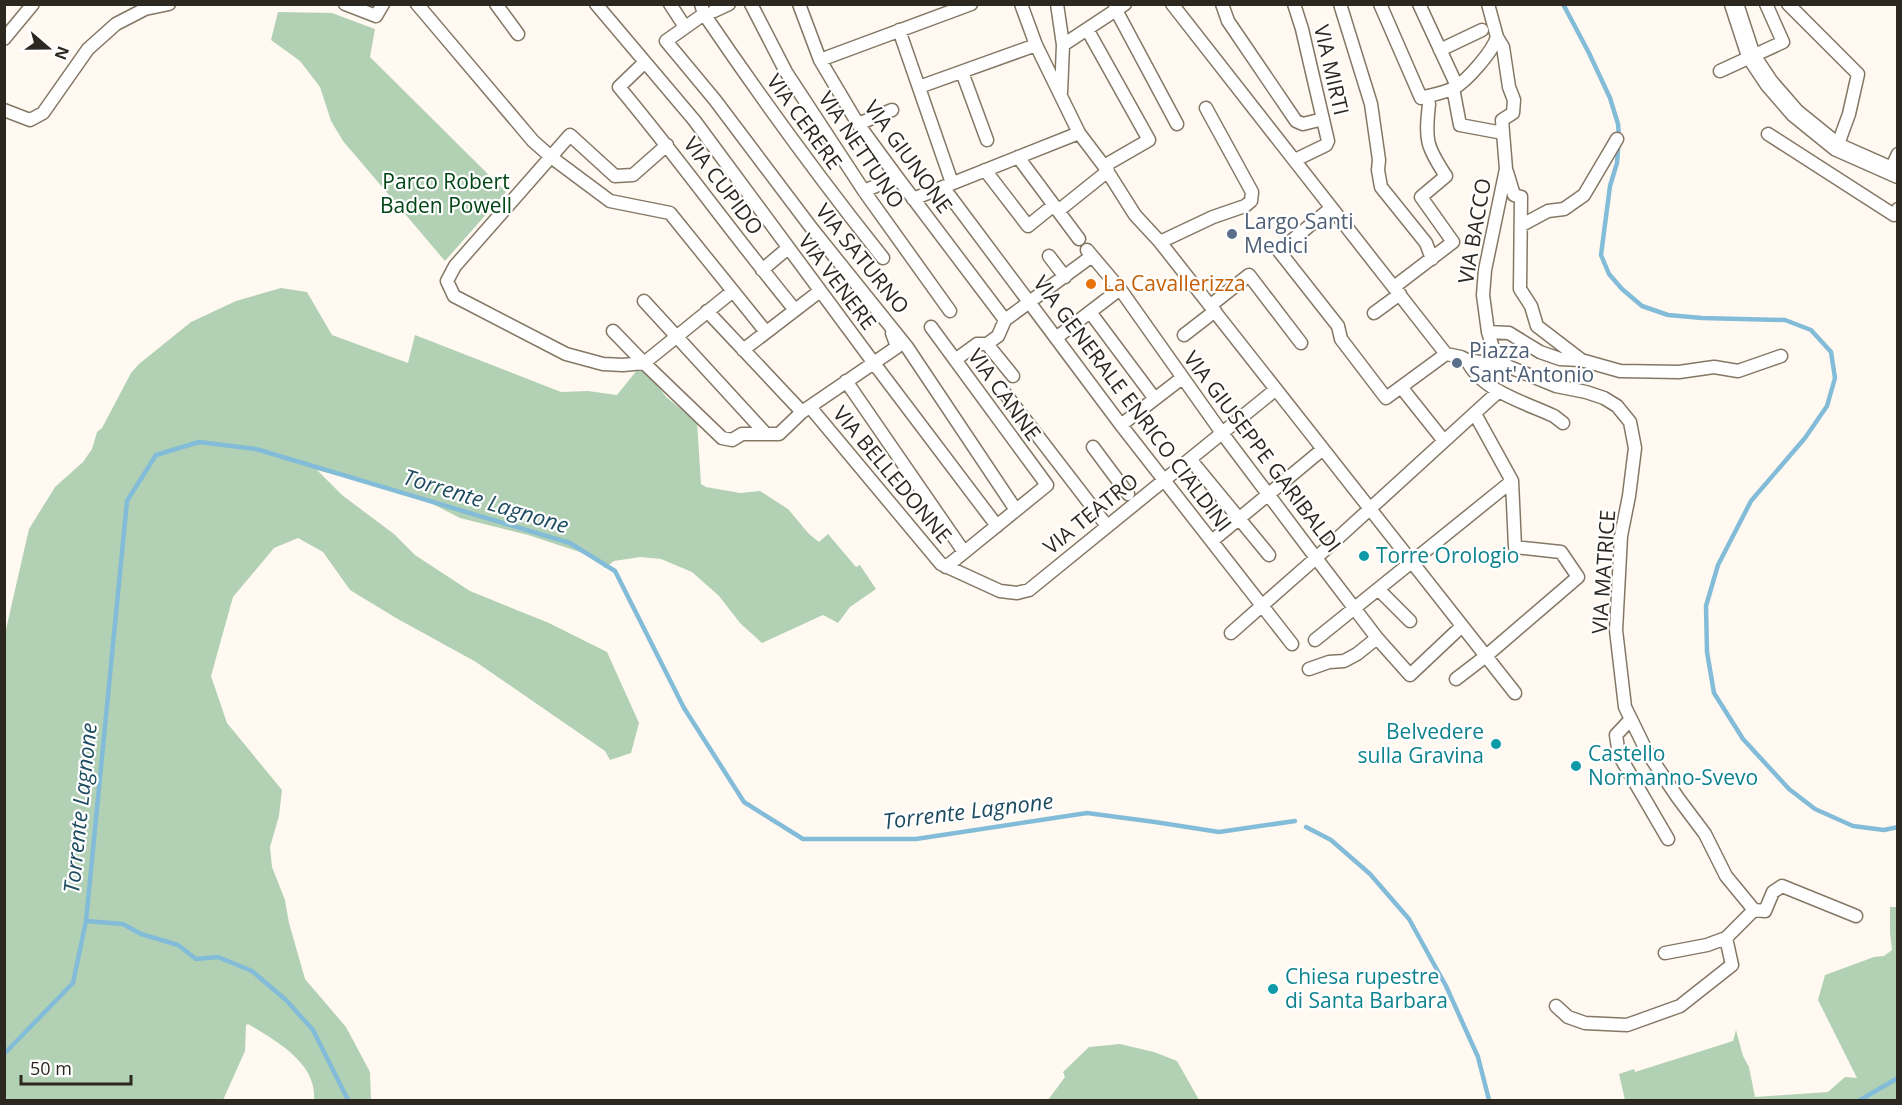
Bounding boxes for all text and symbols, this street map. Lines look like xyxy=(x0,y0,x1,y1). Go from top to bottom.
north arrow xyxy=(18,18,78,78)
street label: VIA MIRTI xyxy=(1308,22,1356,118)
text: N xyxy=(50,43,75,63)
street label: VIA CERERE xyxy=(761,68,849,175)
street label: VIA NETTUNO xyxy=(812,86,911,213)
street label: VIA GIUNONE xyxy=(858,94,959,219)
street label: VIA CUPIDO xyxy=(678,131,770,240)
park label: Parco Robert Baden Powell xyxy=(380,167,512,219)
street label: VIA BACCO xyxy=(1451,176,1497,286)
street label: VIA SATURNO xyxy=(810,198,916,319)
place label: Largo Santi Medici xyxy=(1244,207,1354,259)
marker: Largo Santi Medici xyxy=(1225,227,1239,241)
street label: VIA VENERE xyxy=(792,228,883,335)
place label: La Cavallerizza xyxy=(1103,269,1246,297)
street label: VIA GENERALE ENRICO CIALDINI xyxy=(1027,270,1238,537)
marker: La Cavallerizza xyxy=(1084,277,1098,291)
place label: Piazza Sant'Antonio xyxy=(1469,336,1594,388)
street label: VIA CANNE xyxy=(962,343,1048,446)
street label: VIA GIUSEPPE GARIBALDI xyxy=(1178,345,1348,558)
marker: Piazza Sant'Antonio xyxy=(1450,356,1464,370)
street label: VIA BELLEDONNE xyxy=(827,400,958,549)
water label: Torrente Lagnone xyxy=(400,461,573,539)
street label: VIA TEATRO xyxy=(1037,466,1144,560)
street label: VIA MATRICE xyxy=(1585,509,1621,635)
place label: Torre Orologio xyxy=(1376,541,1519,569)
marker: Torre Orologio xyxy=(1357,549,1371,563)
place label: Belvedere sulla Gravina xyxy=(1358,717,1484,769)
water label: Torrente Lagnone xyxy=(55,721,103,895)
marker: Belvedere sulla Gravina xyxy=(1489,737,1503,751)
place label: Castello Normanno-Svevo xyxy=(1588,739,1758,791)
marker: Castello Normanno-Svevo xyxy=(1569,759,1583,773)
water label: Torrente Lagnone xyxy=(881,785,1055,835)
place label: Chiesa rupestre di Santa Barbara xyxy=(1285,962,1448,1014)
marker: Chiesa rupestre di Santa Barbara xyxy=(1266,982,1280,996)
scale bar xyxy=(21,1048,130,1086)
text: 50 m xyxy=(30,1056,72,1080)

